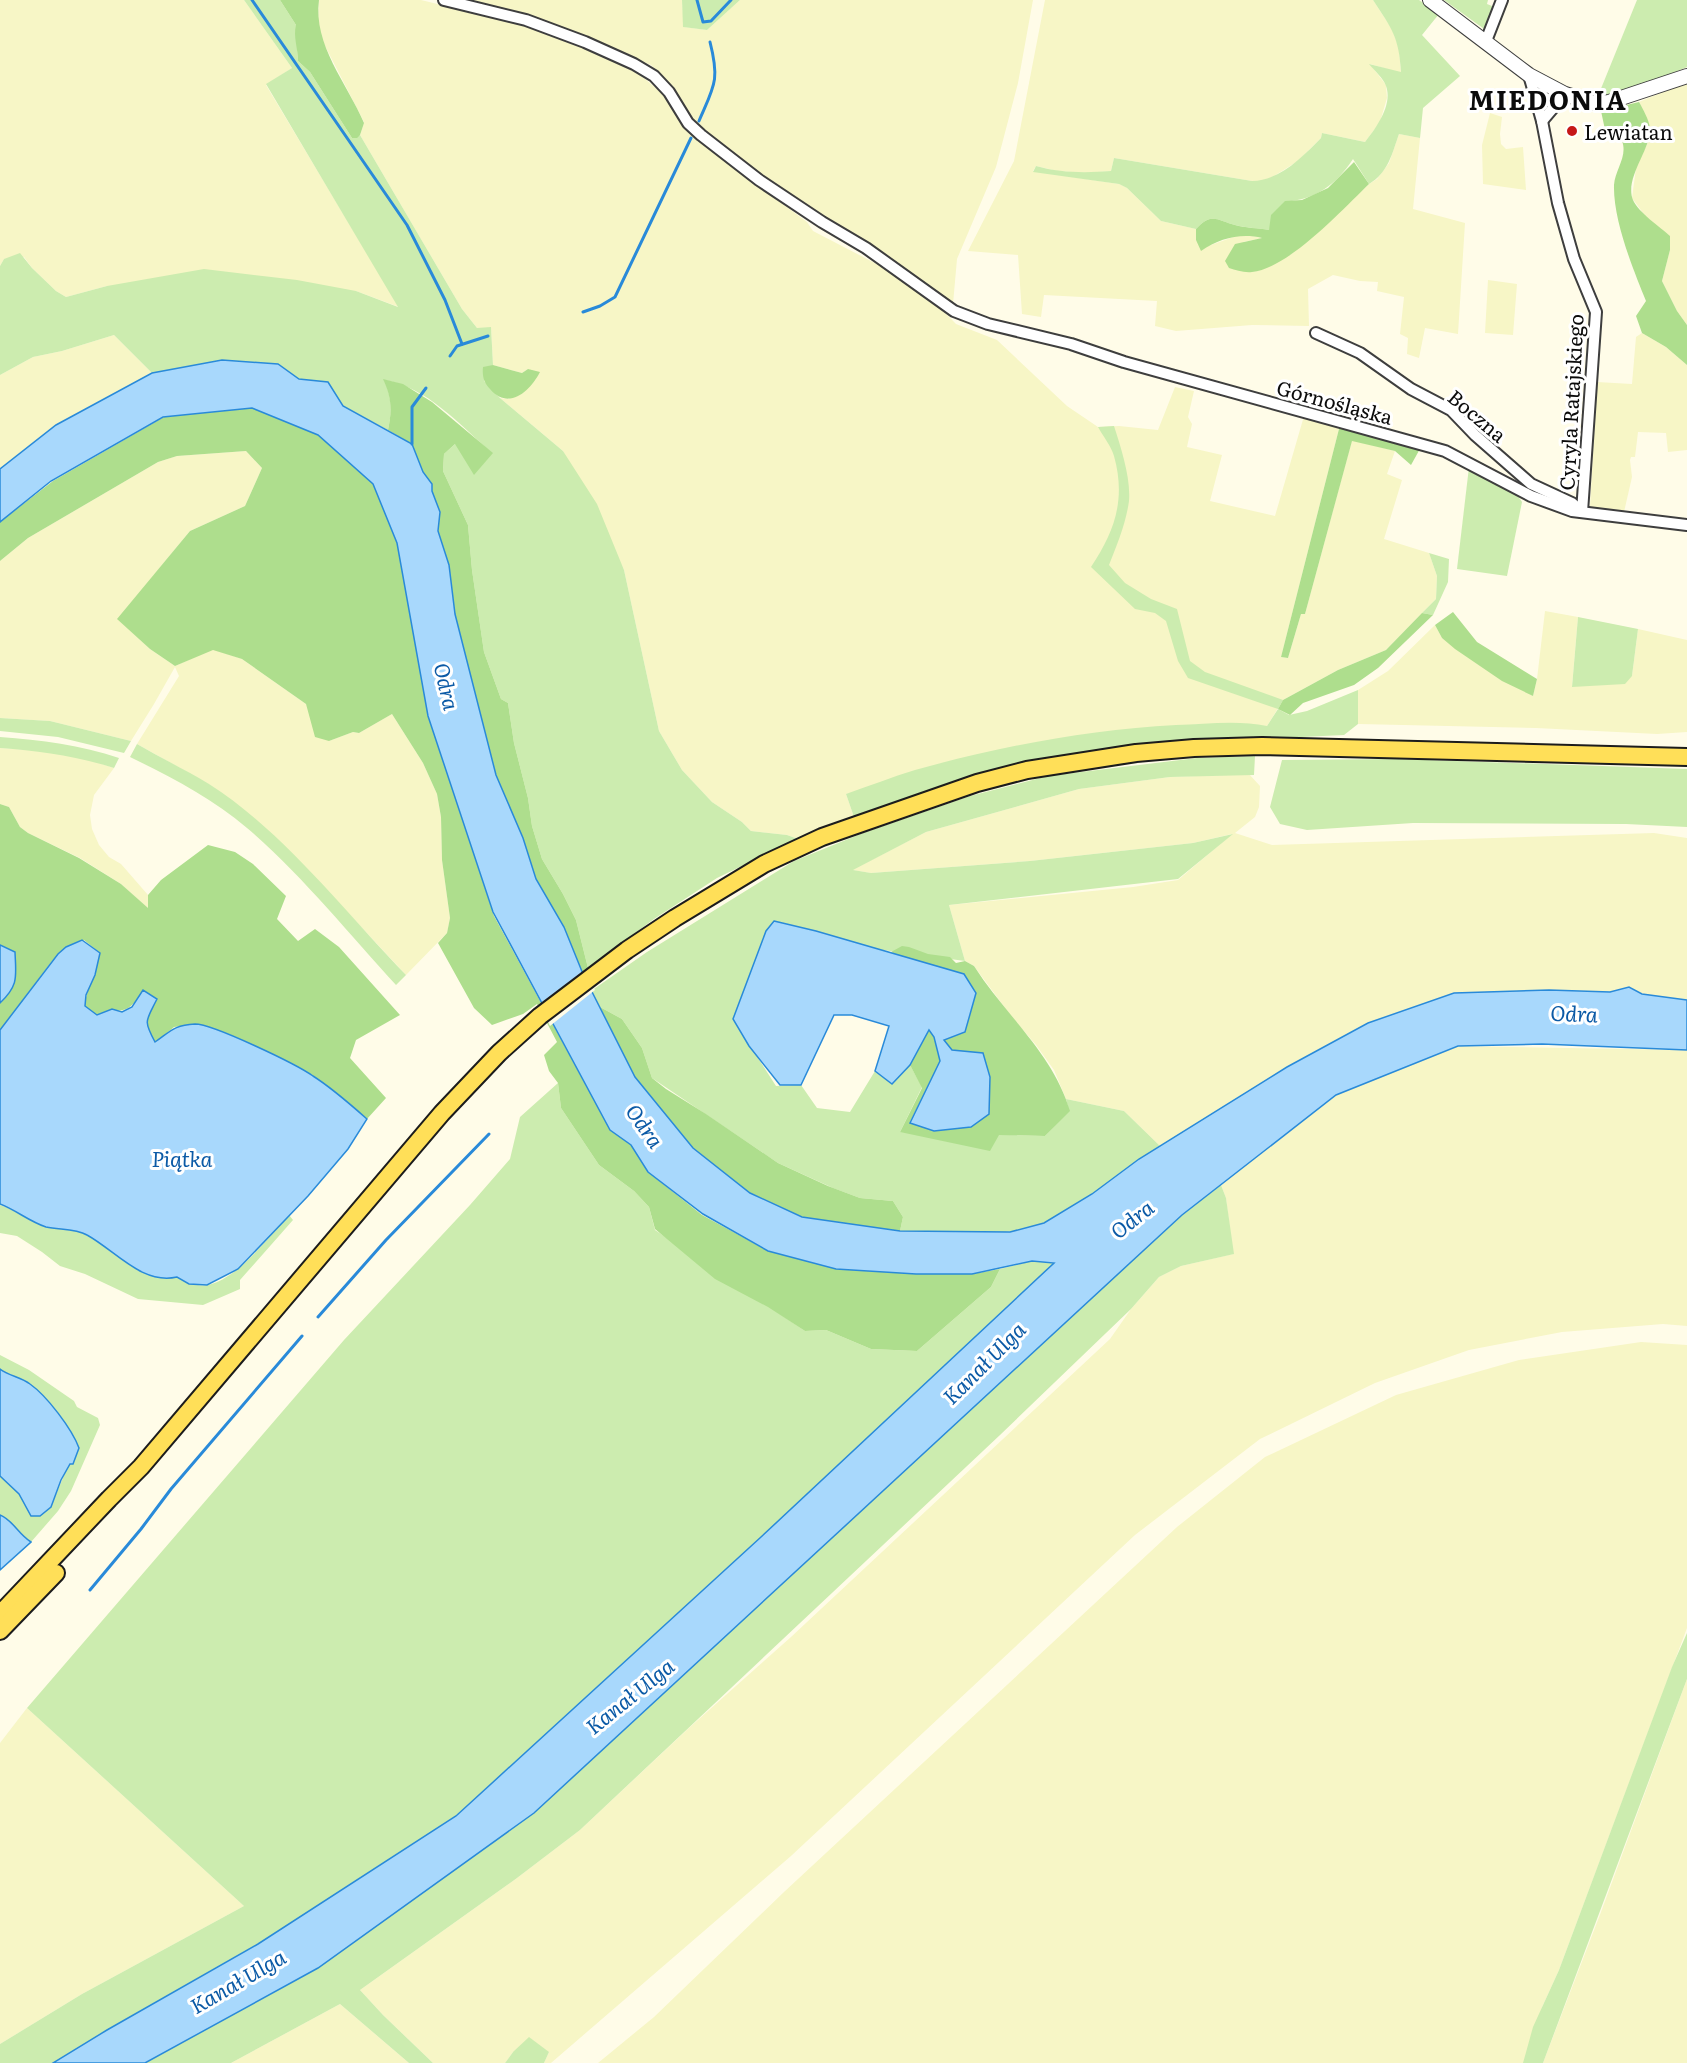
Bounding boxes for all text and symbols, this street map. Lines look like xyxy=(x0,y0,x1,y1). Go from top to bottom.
district label: MIEDONIA xyxy=(1469,79,1627,118)
place label: Lewiatan xyxy=(1584,116,1673,146)
marker: Lewiatan xyxy=(1565,124,1579,138)
street label: Cyryla Ratajskiego xyxy=(1550,313,1590,491)
street label: Górnośląska xyxy=(1274,371,1396,431)
street label: Boczna xyxy=(1442,381,1514,449)
water label: Odra xyxy=(428,659,468,713)
water label: Odra xyxy=(1550,996,1598,1028)
water label: Odra xyxy=(620,1097,672,1153)
water label: Piątka xyxy=(151,1142,213,1173)
water label: Odra xyxy=(1103,1191,1159,1245)
water label: Kanał Ulga xyxy=(935,1314,1031,1410)
water label: Kanał Ulga xyxy=(578,1650,680,1740)
water label: Kanał Ulga xyxy=(183,1940,291,2020)

